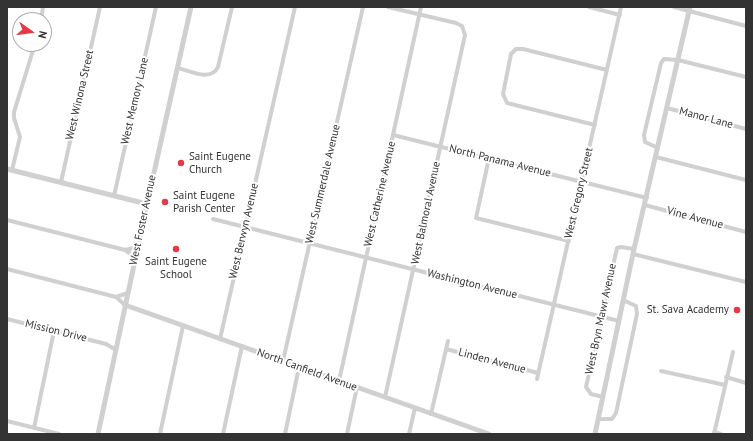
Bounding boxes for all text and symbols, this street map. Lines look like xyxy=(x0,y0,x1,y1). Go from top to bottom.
north arrow xyxy=(12,12,52,52)
text: N xyxy=(35,29,50,40)
street label: West Winona Street xyxy=(63,49,97,141)
street label: West Memory Lane xyxy=(119,56,151,146)
street label: Manor Lane xyxy=(678,104,734,132)
street label: West Summerdale Avenue xyxy=(303,123,343,245)
street label: West Catherine Avenue xyxy=(361,140,399,248)
street label: North Panama Avenue xyxy=(448,142,552,180)
street label: West Gregory Street xyxy=(562,146,596,240)
place label: Saint Eugene Church xyxy=(189,150,251,176)
marker: Saint Eugene Church xyxy=(176,158,186,168)
street label: West Balmoral Avenue xyxy=(409,160,443,266)
street label: West Foster Avenue xyxy=(127,174,159,266)
street label: West Berwyn Avenue xyxy=(227,182,261,280)
place label: Saint Eugene Parish Center xyxy=(173,189,235,215)
marker: Saint Eugene Parish Center xyxy=(160,197,170,207)
street label: Vine Avenue xyxy=(665,204,725,232)
marker: Saint Eugene School xyxy=(171,244,181,254)
place label: Saint Eugene School xyxy=(145,255,207,281)
street label: West Bryn Mawr Avenue xyxy=(583,262,619,376)
street label: Washington Avenue xyxy=(426,266,518,302)
place label: St. Sava Academy xyxy=(647,303,729,317)
marker: St. Sava Academy xyxy=(732,305,742,315)
street label: Mission Drive xyxy=(24,317,88,345)
street label: North Canfield Avenue xyxy=(255,346,359,394)
street label: Linden Avenue xyxy=(457,346,527,376)

